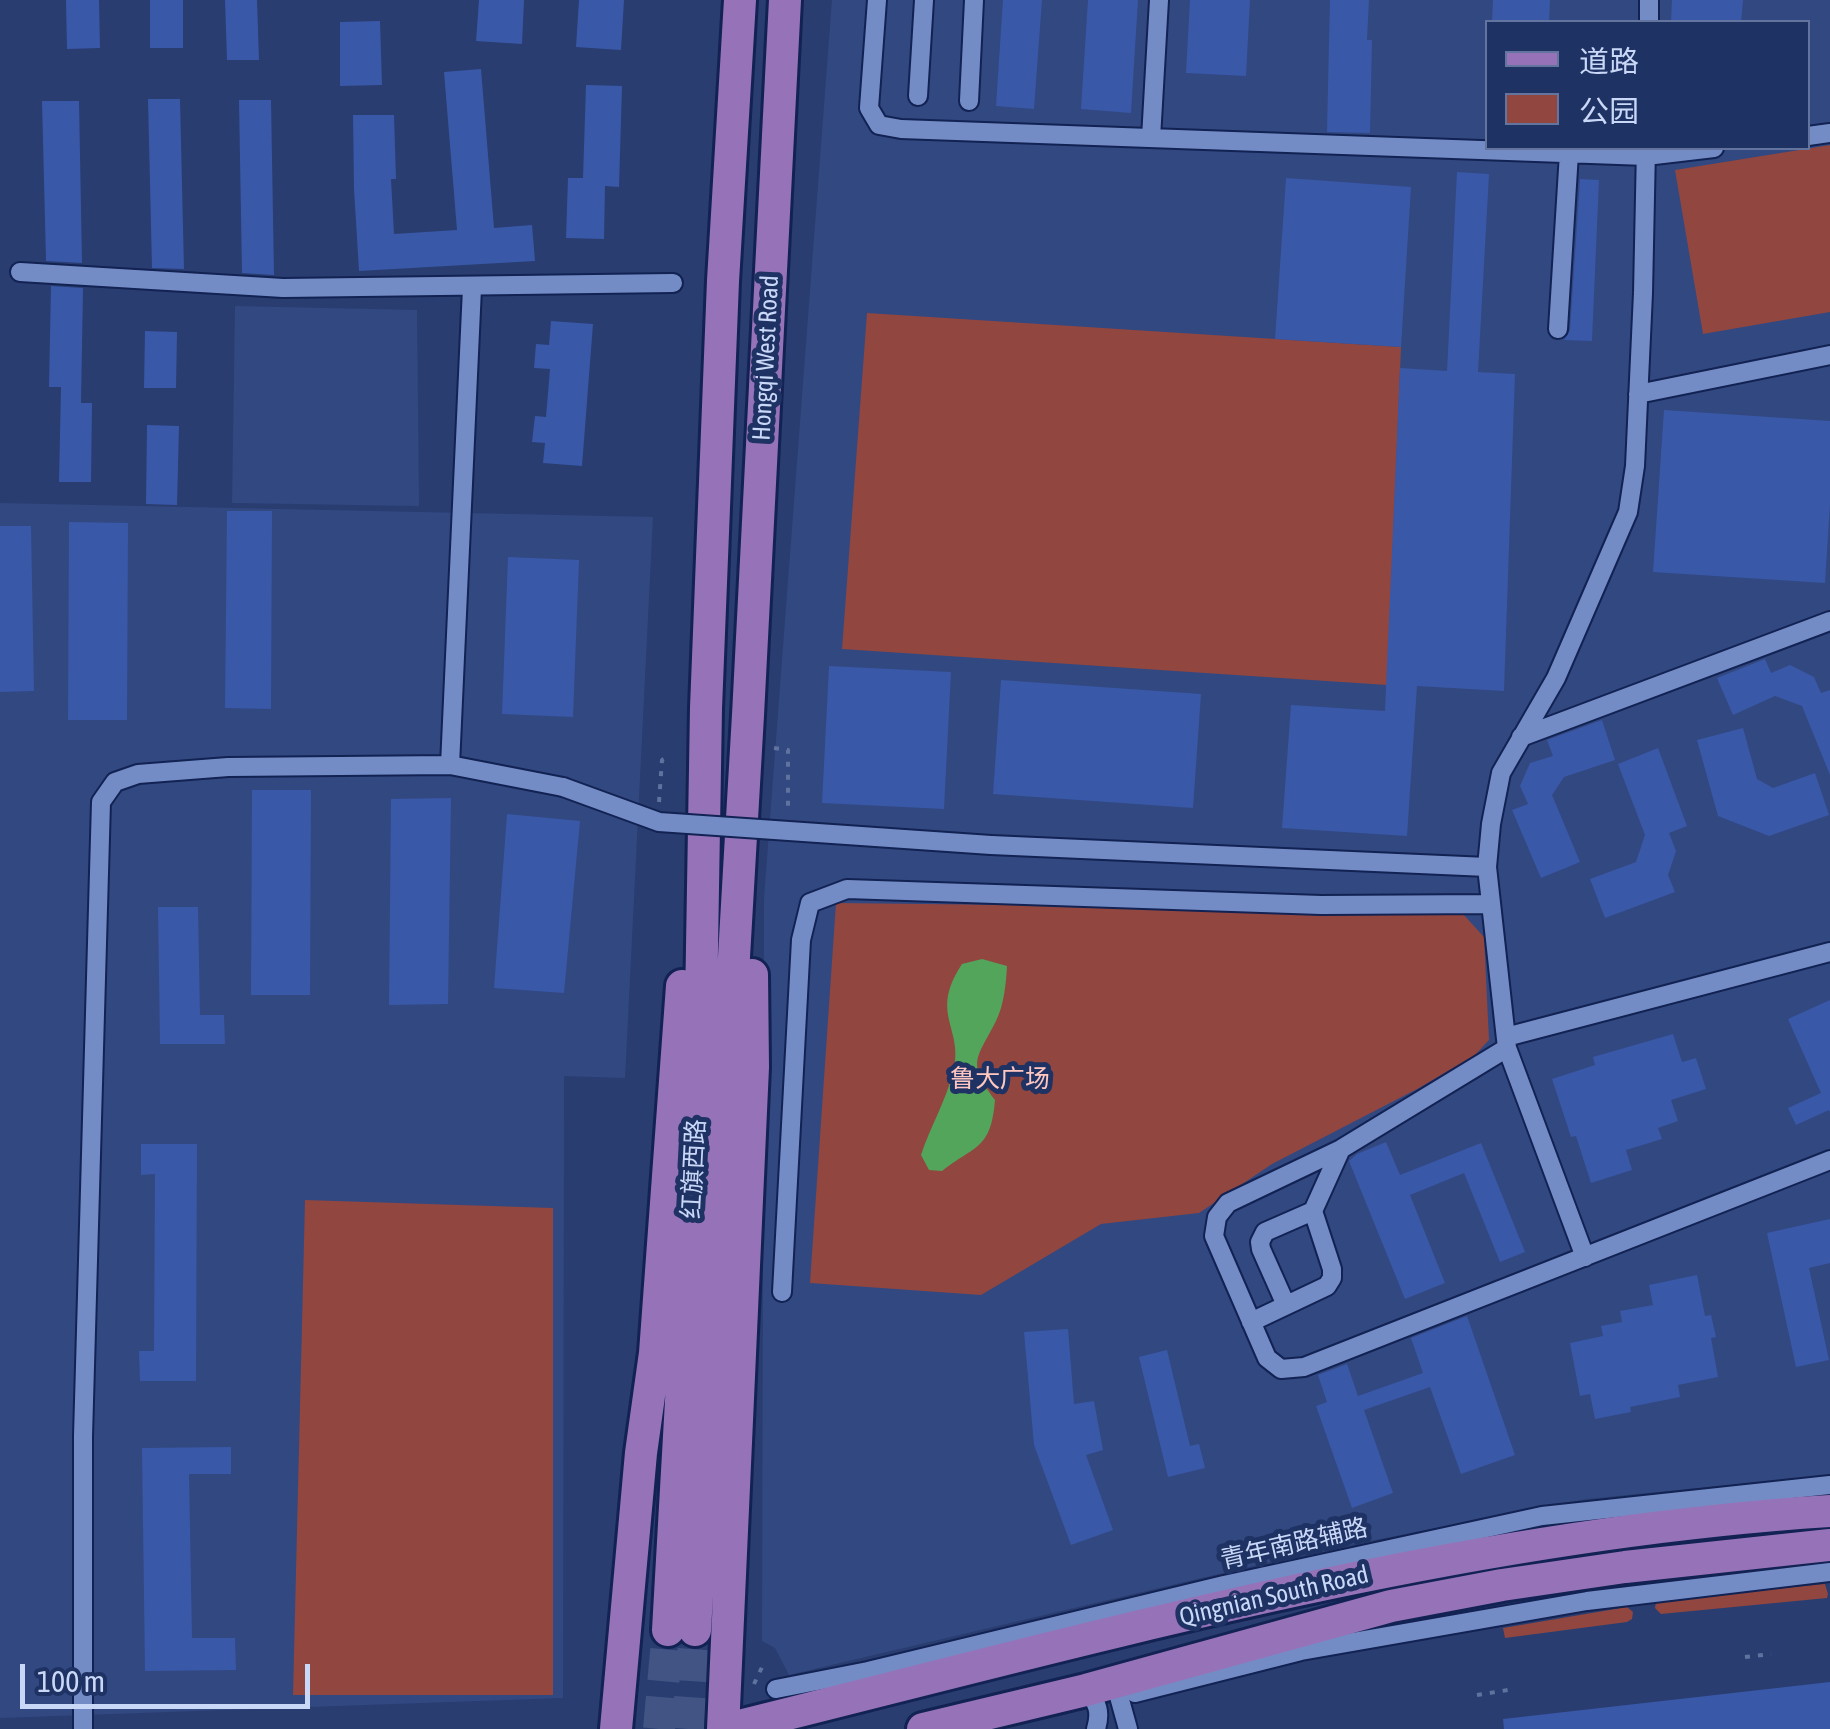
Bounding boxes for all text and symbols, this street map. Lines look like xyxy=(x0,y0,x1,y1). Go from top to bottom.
legend xyxy=(1485,20,1810,150)
text: 道路 xyxy=(1579,44,1639,78)
text: 公园 xyxy=(1579,94,1639,128)
street label: Hongqi West Road xyxy=(747,275,785,441)
park label: 鲁大广场 xyxy=(950,1064,1050,1094)
street label: 红旗西路 xyxy=(676,1118,712,1220)
street label: 青年南路辅路 xyxy=(1218,1513,1370,1575)
street label: Qingnian South Road xyxy=(1177,1560,1371,1632)
scale bar xyxy=(25,1644,315,1706)
text: 100 m xyxy=(37,1664,105,1698)

